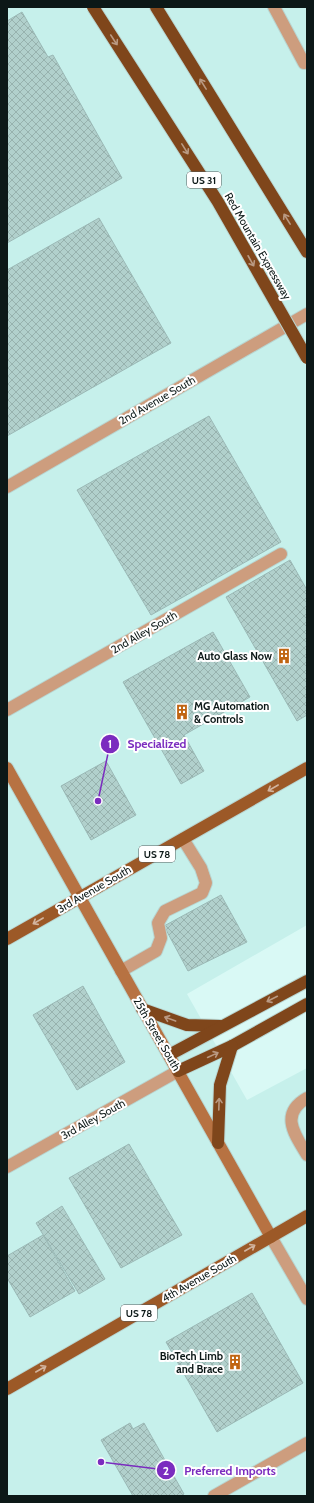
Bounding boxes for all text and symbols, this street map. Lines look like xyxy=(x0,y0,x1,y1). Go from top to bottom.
one-way arrow xyxy=(110,34,118,45)
one-way arrow xyxy=(199,78,207,90)
one-way arrow xyxy=(181,143,189,155)
road number: US 31 xyxy=(187,172,221,188)
street label: Red Mountain Expressway xyxy=(222,190,295,302)
one-way arrow xyxy=(282,213,290,225)
one-way arrow xyxy=(248,255,256,267)
street label: 2nd Avenue South xyxy=(116,372,198,428)
street label: 2nd Alley South xyxy=(109,607,180,657)
building icon: Auto Glass Now xyxy=(275,647,293,665)
place label: Auto Glass Now xyxy=(198,649,272,663)
place label: MG Automation & Controls xyxy=(194,699,269,726)
building icon: MG Automation & Controls xyxy=(173,703,191,721)
callout: Specialized xyxy=(100,732,195,756)
text: 1 xyxy=(108,736,112,751)
text: Specialized xyxy=(128,736,187,751)
one-way arrow xyxy=(267,784,279,792)
road number: US 78 xyxy=(139,846,175,862)
street label: 3rd Avenue South xyxy=(54,862,134,916)
one-way arrow xyxy=(32,918,44,926)
street label: 25th Street South xyxy=(130,995,184,1073)
one-way arrow xyxy=(267,996,279,1003)
one-way arrow xyxy=(164,1014,176,1022)
one-way arrow xyxy=(207,1051,219,1058)
street label: 3rd Alley South xyxy=(58,1096,128,1142)
one-way arrow xyxy=(216,1098,223,1111)
one-way arrow xyxy=(244,1244,256,1252)
street label: 4th Avenue South xyxy=(159,1251,239,1305)
road number: US 78 xyxy=(121,1305,157,1321)
place label: BioTech Limb and Brace xyxy=(160,1349,223,1376)
building icon: BioTech Limb and Brace xyxy=(226,1353,244,1371)
one-way arrow xyxy=(35,1365,47,1373)
callout: Preferred Imports xyxy=(156,1458,284,1482)
text: 2 xyxy=(163,1463,169,1478)
text: Preferred Imports xyxy=(184,1463,276,1478)

